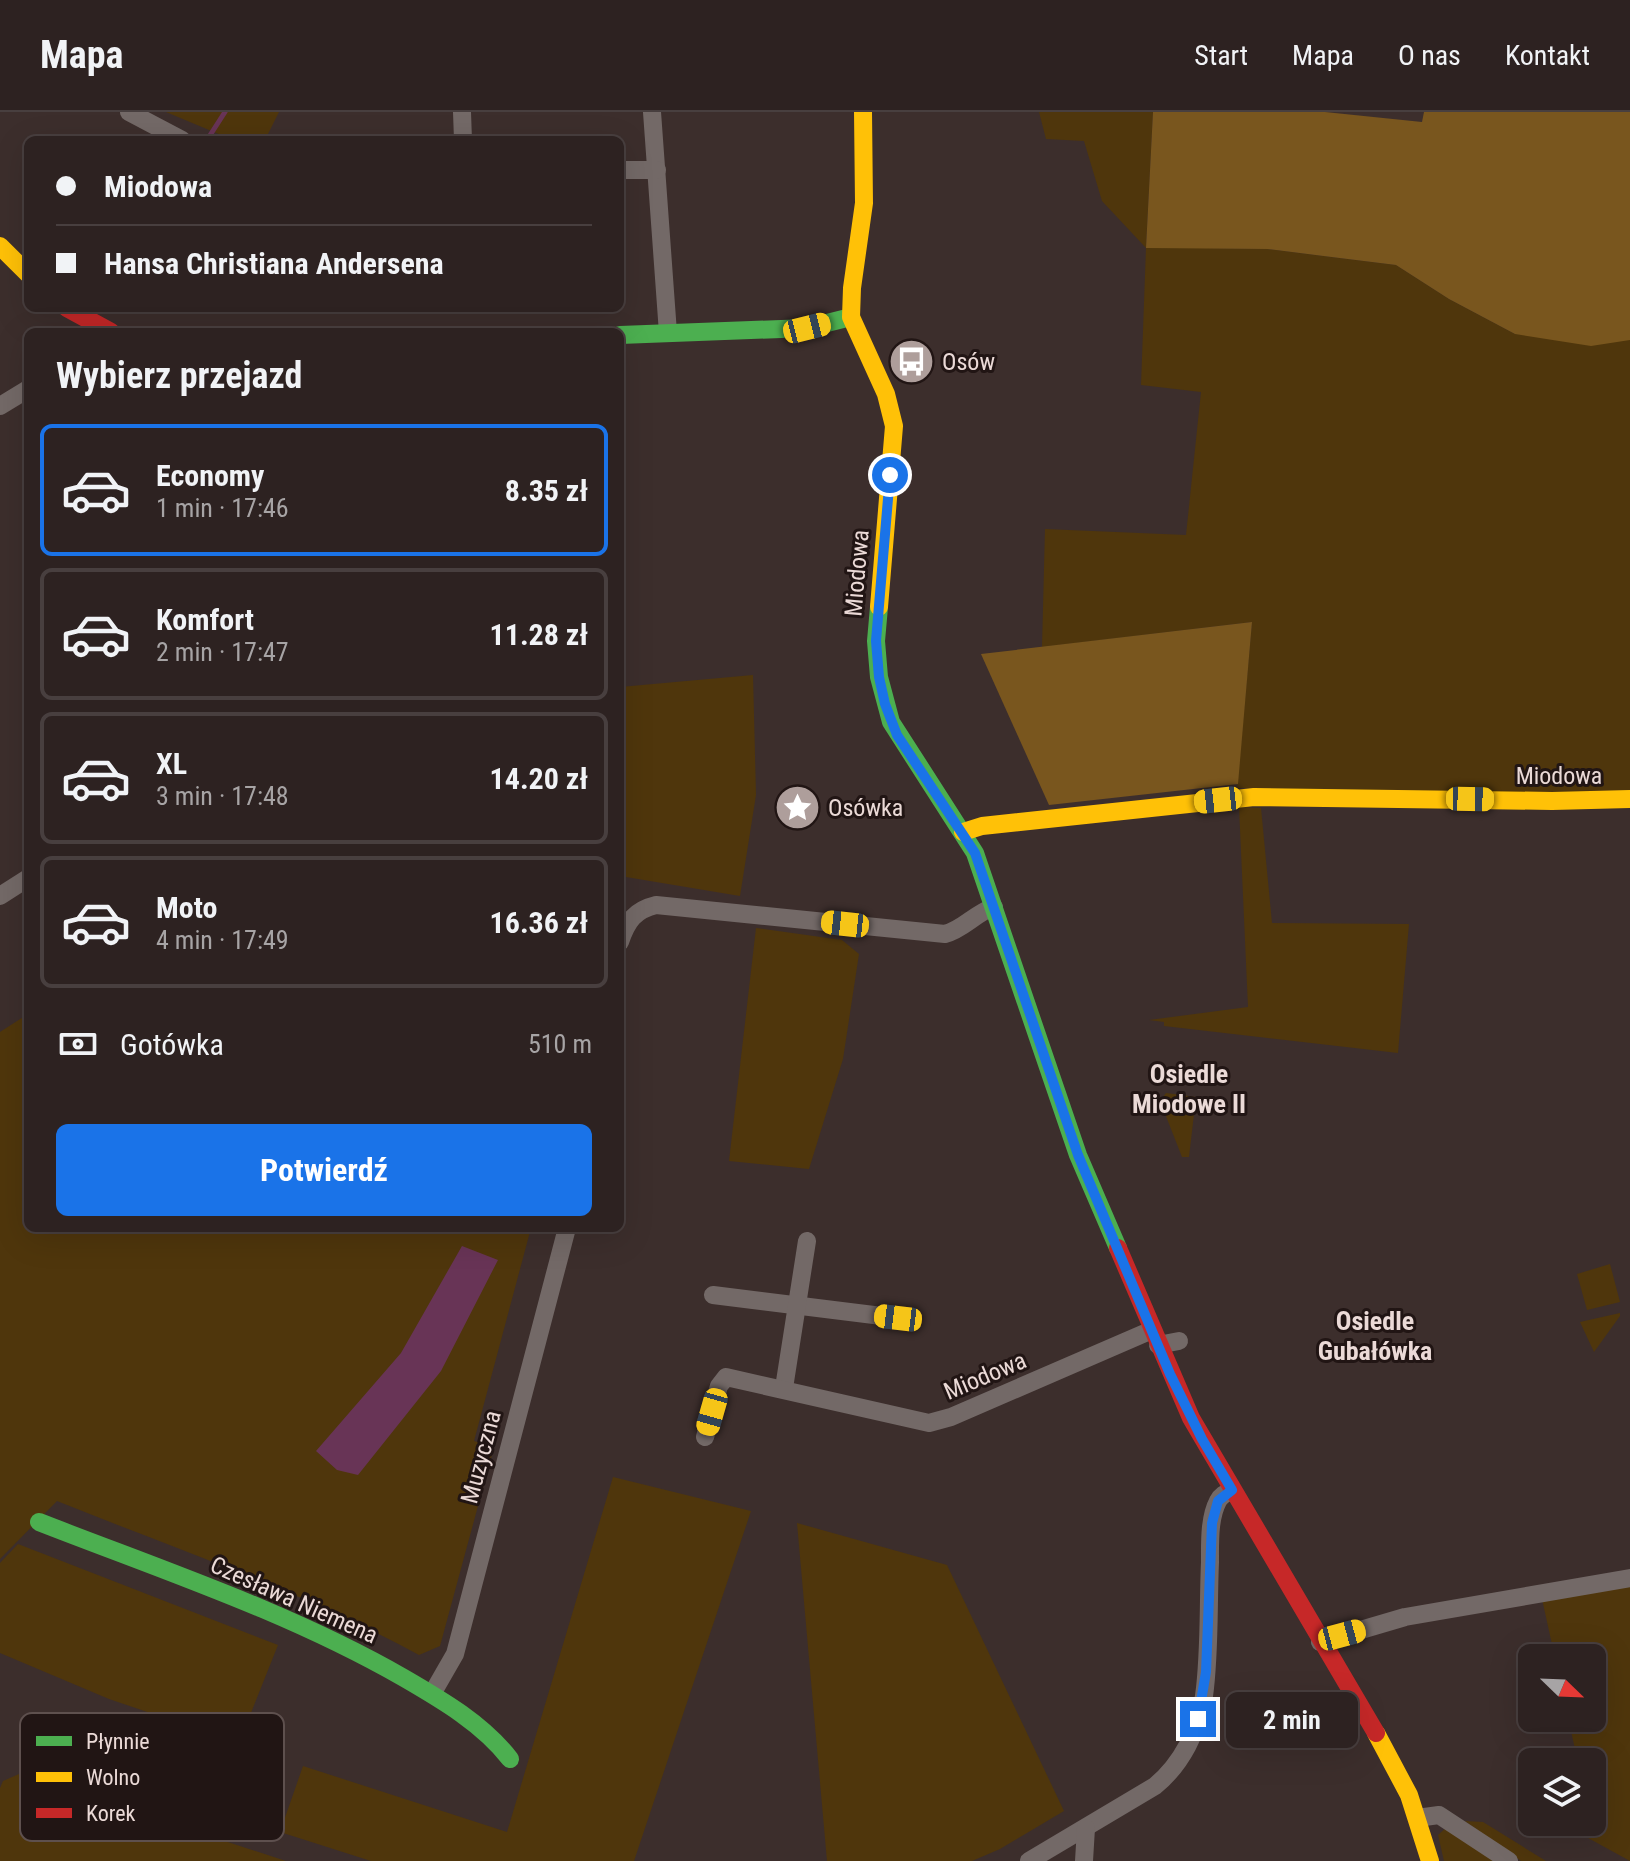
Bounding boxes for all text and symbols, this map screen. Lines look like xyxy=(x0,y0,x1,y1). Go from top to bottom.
text: Mapa xyxy=(40,33,123,77)
text: Start xyxy=(1194,39,1248,72)
text: Mapa xyxy=(1292,39,1354,72)
text: O nas xyxy=(1398,39,1461,72)
text: Kontakt xyxy=(1505,39,1590,72)
text: Miodowa xyxy=(104,169,212,204)
text: Hansa Christiana Andersena xyxy=(104,246,444,281)
car xyxy=(781,311,833,345)
bus stop icon: Osów xyxy=(887,338,935,386)
place label: Osów xyxy=(942,348,995,376)
text: Wybierz przejazd xyxy=(56,355,302,397)
icon: car xyxy=(60,454,132,526)
route start xyxy=(872,457,908,493)
text: Economy xyxy=(156,458,264,493)
text: 8.35 zł xyxy=(505,473,588,508)
text: 1 min · 17:46 xyxy=(156,493,289,523)
street label: Miodowa xyxy=(839,529,875,617)
icon: car xyxy=(60,598,132,670)
text: Komfort xyxy=(156,602,254,637)
text: 11.28 zł xyxy=(490,617,588,652)
text: 2 min · 17:47 xyxy=(156,637,289,667)
icon: car xyxy=(60,742,132,814)
text: XL xyxy=(156,746,187,781)
text: 14.20 zł xyxy=(490,761,588,796)
street label: Miodowa xyxy=(1516,762,1602,790)
text: 3 min · 17:48 xyxy=(156,781,289,811)
place icon: Osówka xyxy=(773,784,821,832)
car xyxy=(1193,786,1243,814)
car xyxy=(1446,787,1494,811)
place label: Osówka xyxy=(828,794,903,822)
icon: car xyxy=(60,886,132,958)
text: Moto xyxy=(156,890,217,925)
text: 16.36 zł xyxy=(490,905,588,940)
car xyxy=(820,910,870,938)
text: 4 min · 17:49 xyxy=(156,925,289,955)
icon: cash xyxy=(56,1022,100,1066)
text: Gotówka xyxy=(120,1027,224,1062)
text: 510 m xyxy=(528,1029,592,1059)
district label: Osiedle Miodowe II xyxy=(1132,1059,1246,1119)
button: Potwierdź xyxy=(56,1124,592,1216)
car xyxy=(873,1303,923,1333)
district label: Osiedle Gubałówka xyxy=(1318,1306,1432,1366)
street label: Miodowa xyxy=(940,1346,1030,1406)
car xyxy=(694,1386,730,1438)
street label: Muzyczna xyxy=(455,1408,507,1506)
street label: Czesława Niemena xyxy=(206,1551,382,1649)
car xyxy=(1316,1617,1368,1653)
north arrow xyxy=(1518,1644,1606,1732)
map controls xyxy=(1518,1644,1606,1836)
callout: 2 min xyxy=(1226,1691,1358,1747)
route end xyxy=(1180,1701,1216,1737)
text: 2 min xyxy=(1263,1705,1321,1735)
legend xyxy=(20,1713,284,1841)
text: Płynnie xyxy=(86,1729,150,1754)
button: layers xyxy=(1518,1748,1606,1836)
text: Wolno xyxy=(86,1765,140,1790)
text: Korek xyxy=(86,1801,136,1826)

